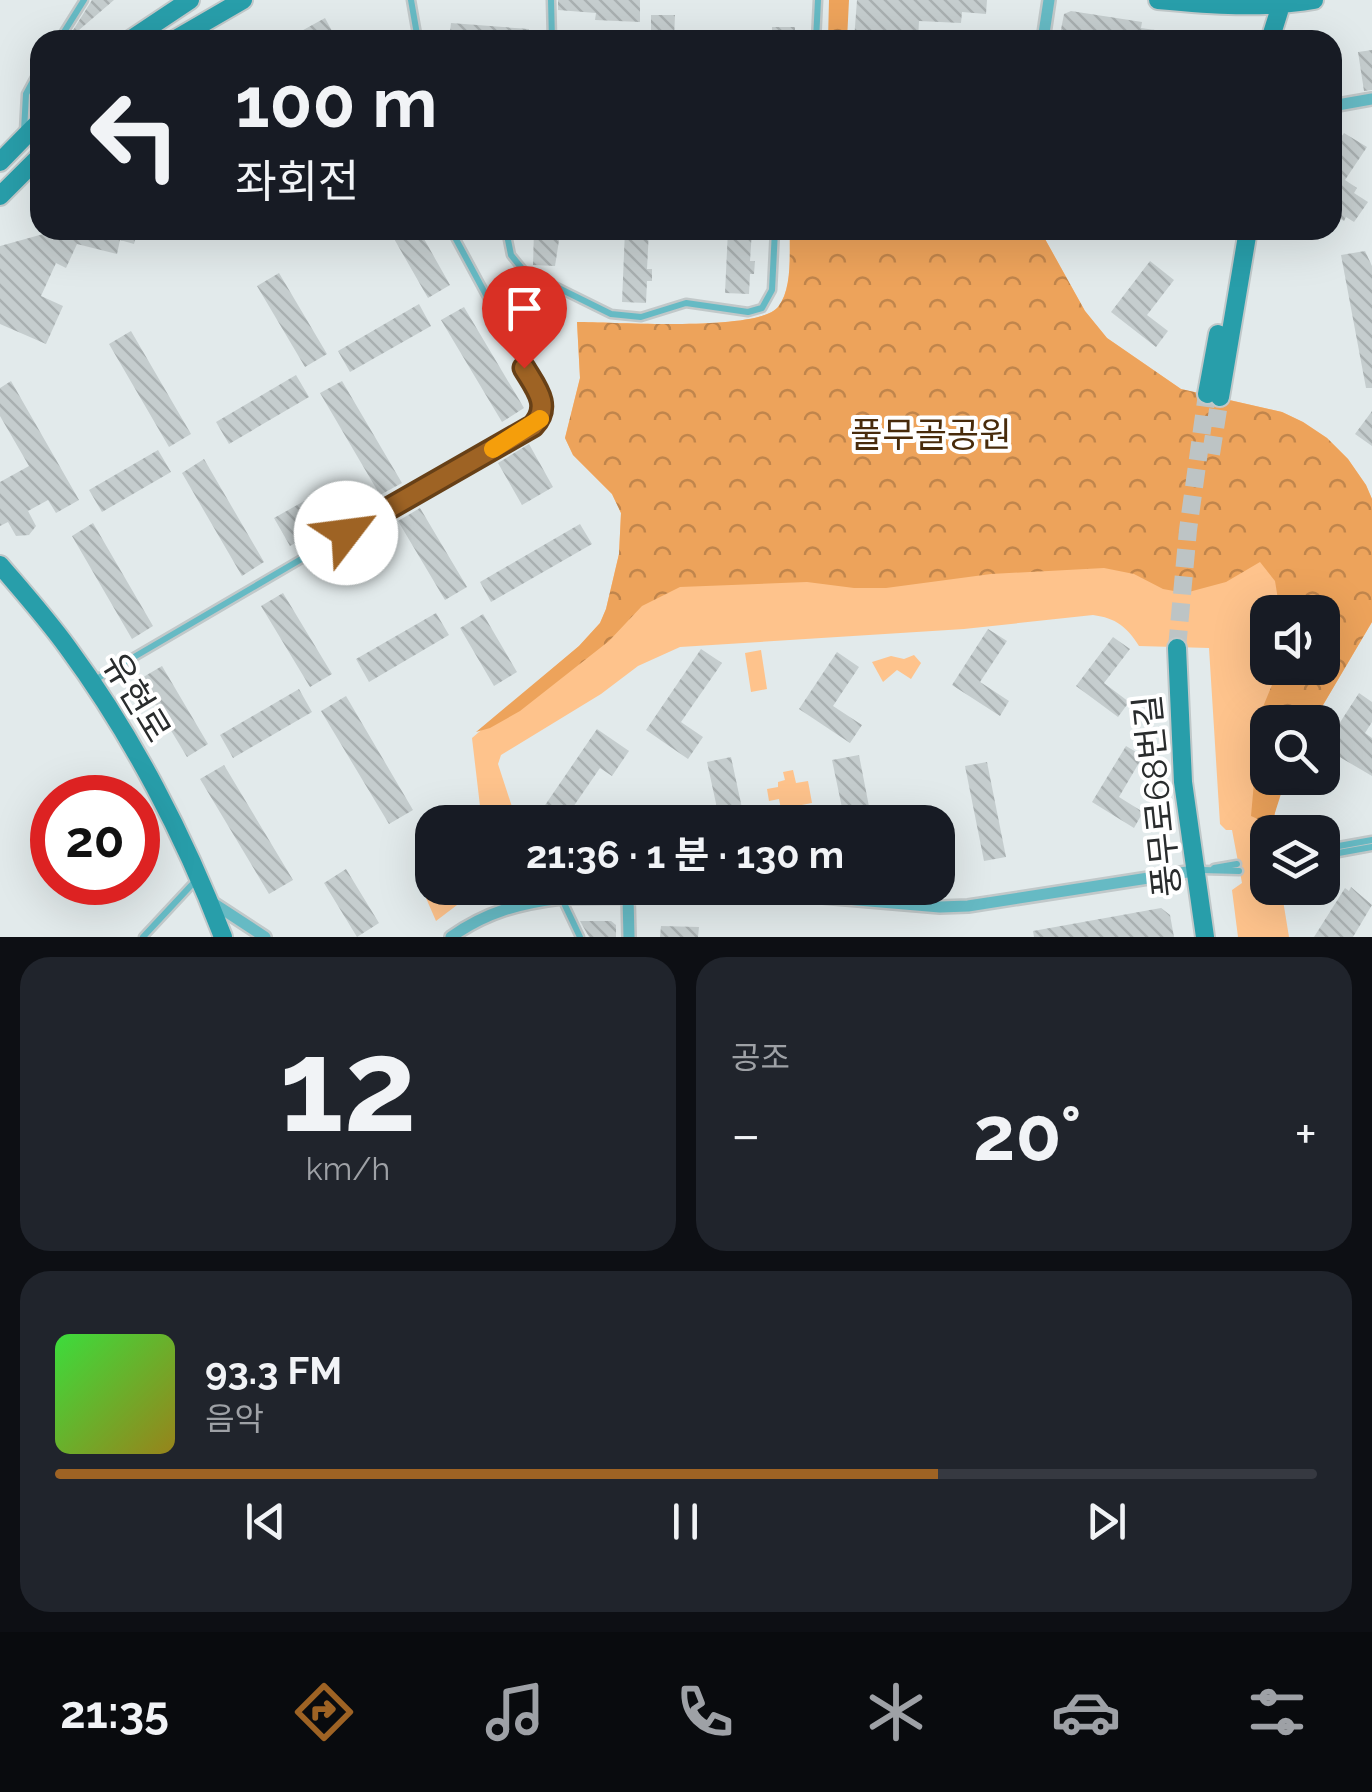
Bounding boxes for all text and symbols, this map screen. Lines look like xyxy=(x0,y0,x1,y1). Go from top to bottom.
text: 100 m xyxy=(235,61,438,143)
icon: left xyxy=(70,70,200,200)
text: 좌회전 xyxy=(235,155,359,208)
pin xyxy=(482,266,567,369)
icon: arrive xyxy=(497,281,552,336)
park label: 풀무골공원 xyxy=(850,414,1012,455)
position arrow xyxy=(294,481,398,585)
map controls xyxy=(1250,595,1340,905)
button: sound xyxy=(1250,595,1340,685)
street label: 유현로 xyxy=(95,645,179,749)
street label: 풍무로68번길 xyxy=(1126,693,1188,899)
button: search xyxy=(1250,705,1340,795)
speed limit sign: 20 xyxy=(30,775,160,905)
button: layers xyxy=(1250,815,1340,905)
text: 21:36 · 1 분 · 130 m xyxy=(526,832,844,877)
text: 12 xyxy=(279,1009,417,1161)
text: 공조 xyxy=(731,1039,790,1076)
text: 20° xyxy=(973,1089,1082,1178)
text: − xyxy=(731,1102,761,1167)
text: + xyxy=(1294,1102,1317,1167)
text: km/h xyxy=(306,1150,390,1187)
text: 93.3 FM xyxy=(205,1348,342,1393)
text: 음악 xyxy=(205,1400,264,1437)
icon: previous xyxy=(238,1494,293,1549)
icon: pause xyxy=(658,1494,713,1549)
icon: next xyxy=(1079,1494,1134,1549)
icon: directions xyxy=(289,1677,359,1747)
icon: music xyxy=(480,1677,550,1747)
icon: phone xyxy=(670,1677,740,1747)
icon: climate xyxy=(861,1677,931,1747)
icon: car xyxy=(1051,1677,1121,1747)
icon: filters xyxy=(1242,1677,1312,1747)
text: 21:35 xyxy=(60,1686,169,1739)

